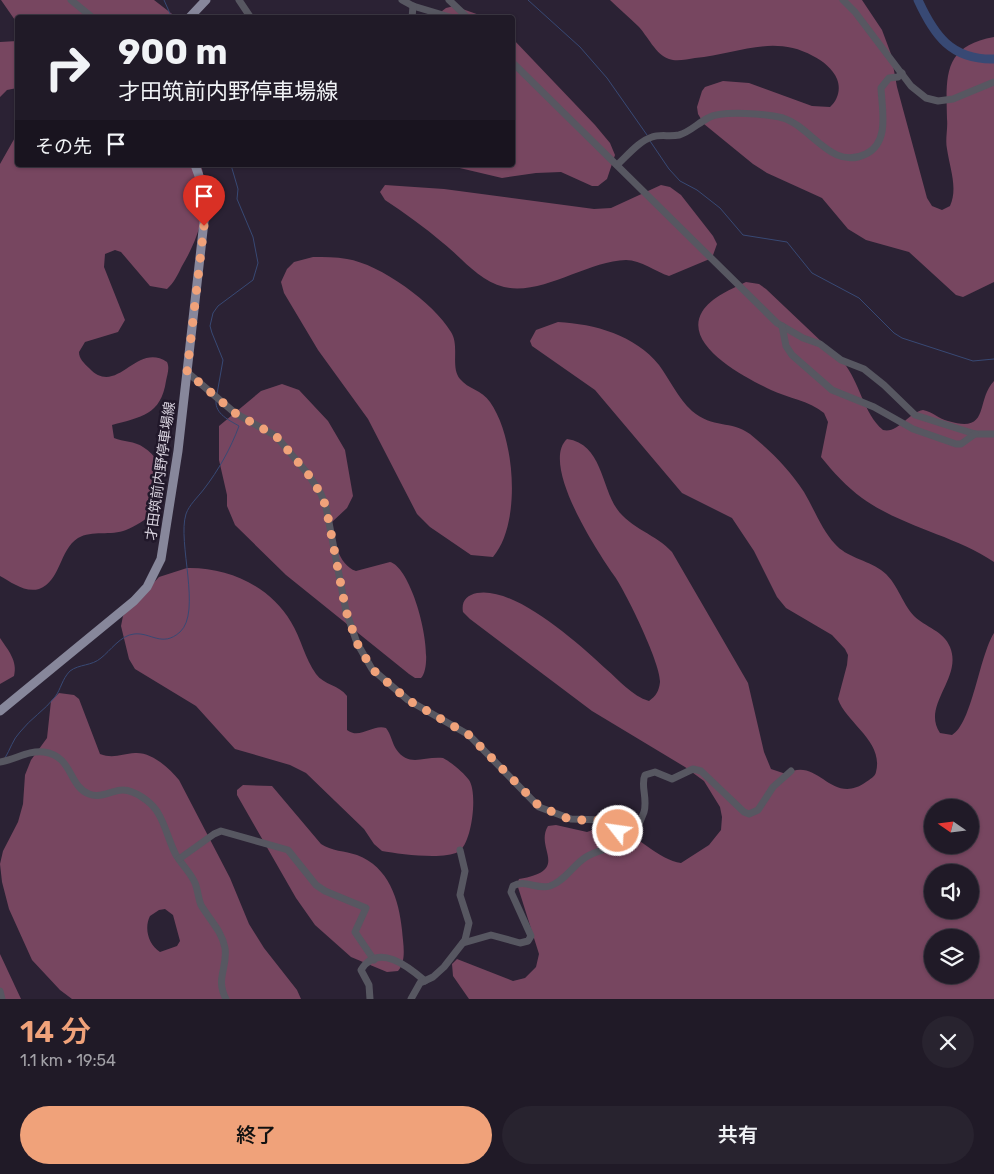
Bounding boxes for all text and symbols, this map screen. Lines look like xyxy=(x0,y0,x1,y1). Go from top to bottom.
text: 900 m xyxy=(118,31,228,73)
icon: right xyxy=(35,35,100,100)
text: 才田筑前内野停車場線 xyxy=(118,78,338,105)
icon: arrive xyxy=(102,130,130,158)
text: その先 xyxy=(35,135,92,158)
pin xyxy=(183,175,225,226)
icon: arrive xyxy=(190,182,218,210)
street label: 才田筑前内野停車場線 xyxy=(142,401,179,542)
north arrow xyxy=(924,799,979,854)
map controls xyxy=(924,799,979,984)
position arrow xyxy=(591,804,643,856)
button: sound xyxy=(924,864,979,919)
button: layers xyxy=(924,929,979,984)
text: 14 分 xyxy=(20,1014,91,1050)
button: close xyxy=(922,1016,974,1068)
text: 1.1 km · 19:54 xyxy=(20,1051,116,1070)
button: 終了 xyxy=(20,1106,492,1164)
button: 共有 xyxy=(502,1106,974,1164)

